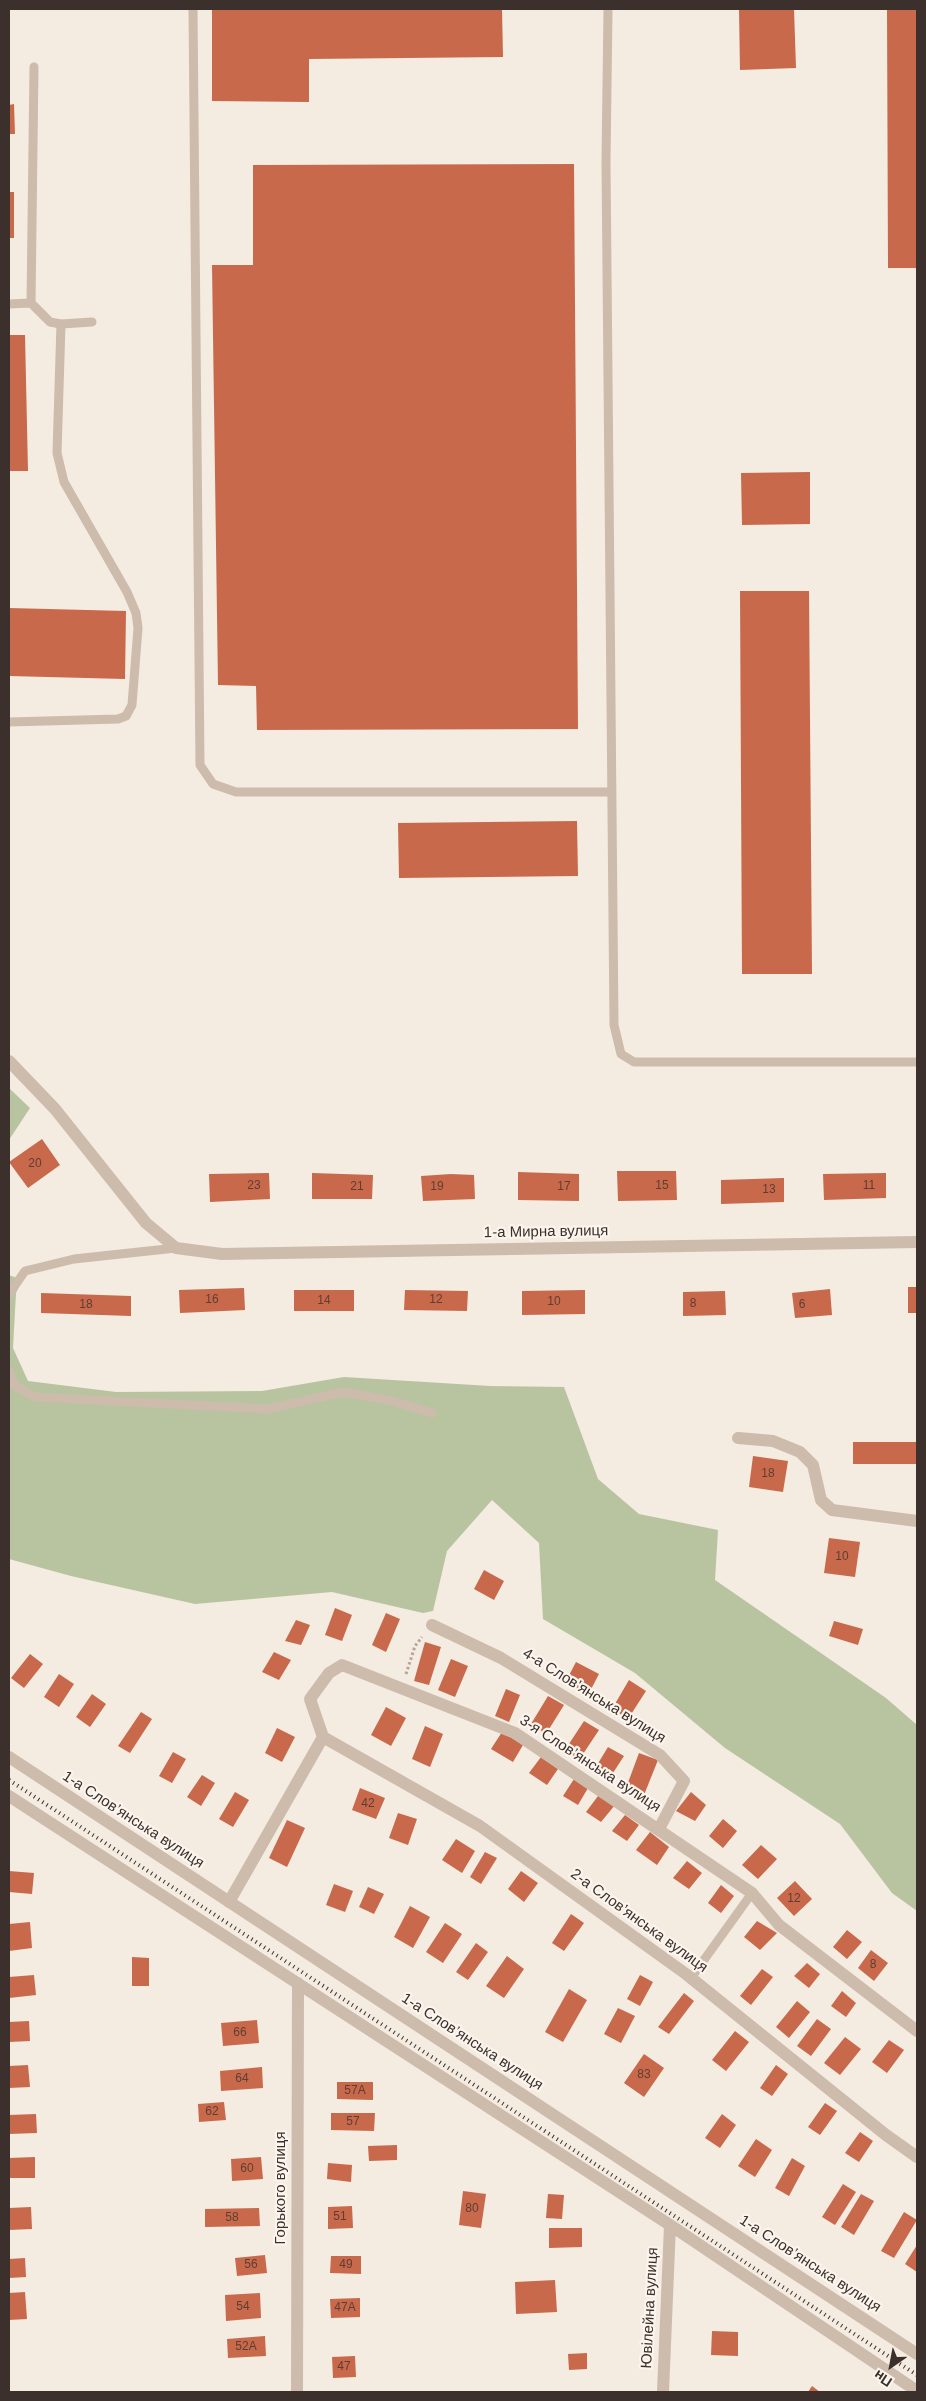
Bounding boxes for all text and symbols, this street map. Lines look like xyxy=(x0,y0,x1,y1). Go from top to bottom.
house number: 20 xyxy=(28,1157,42,1171)
house number: 23 xyxy=(247,1179,261,1193)
house number: 15 xyxy=(655,1179,669,1193)
house number: 11 xyxy=(863,1179,875,1193)
house number: 21 xyxy=(350,1180,364,1194)
house number: 19 xyxy=(430,1180,444,1194)
house number: 17 xyxy=(557,1180,571,1194)
house number: 13 xyxy=(762,1183,776,1197)
street label: 1-а Мирна вулиця xyxy=(484,1222,608,1242)
house number: 16 xyxy=(205,1293,219,1307)
house number: 12 xyxy=(429,1293,443,1307)
house number: 14 xyxy=(317,1294,331,1308)
house number: 10 xyxy=(547,1295,561,1309)
house number: 8 xyxy=(690,1297,696,1311)
house number: 18 xyxy=(79,1298,93,1312)
house number: 6 xyxy=(799,1298,805,1312)
house number: 18 xyxy=(761,1467,775,1481)
house number: 10 xyxy=(835,1550,849,1564)
street label: 4-а Слов’янська вулиця xyxy=(519,1645,669,1747)
street label: 3-я Слов’янська вулиця xyxy=(516,1712,664,1816)
street label: 1-а Слов’янська вулиця xyxy=(59,1768,207,1872)
house number: 42 xyxy=(361,1797,375,1811)
street label: 2-а Слов’янська вулиця xyxy=(567,1865,711,1977)
house number: 12 xyxy=(787,1892,801,1906)
house number: 8 xyxy=(870,1958,876,1972)
street label: 1-а Слов’янська вулиця xyxy=(398,1990,546,2094)
house number: 66 xyxy=(233,2026,247,2040)
house number: 83 xyxy=(637,2068,651,2082)
house number: 64 xyxy=(235,2072,249,2086)
house number: 57А xyxy=(344,2084,366,2098)
house number: 62 xyxy=(205,2105,219,2119)
house number: 57 xyxy=(346,2115,360,2129)
street label: Горького вулиця xyxy=(272,2132,290,2244)
house number: 60 xyxy=(240,2162,254,2176)
house number: 80 xyxy=(465,2202,479,2216)
house number: 51 xyxy=(333,2210,347,2224)
house number: 58 xyxy=(225,2211,239,2225)
street label: 1-а Слов’янська вулиця xyxy=(736,2212,884,2316)
street label: Ювілейна вулиця xyxy=(638,2247,662,2369)
house number: 56 xyxy=(244,2258,258,2272)
house number: 49 xyxy=(339,2258,353,2272)
house number: 54 xyxy=(236,2300,250,2314)
house number: 47А xyxy=(334,2301,356,2315)
house number: 52А xyxy=(235,2340,257,2354)
north arrow xyxy=(866,2341,916,2391)
house number: 47 xyxy=(337,2360,351,2374)
text: Пн xyxy=(871,2367,895,2390)

